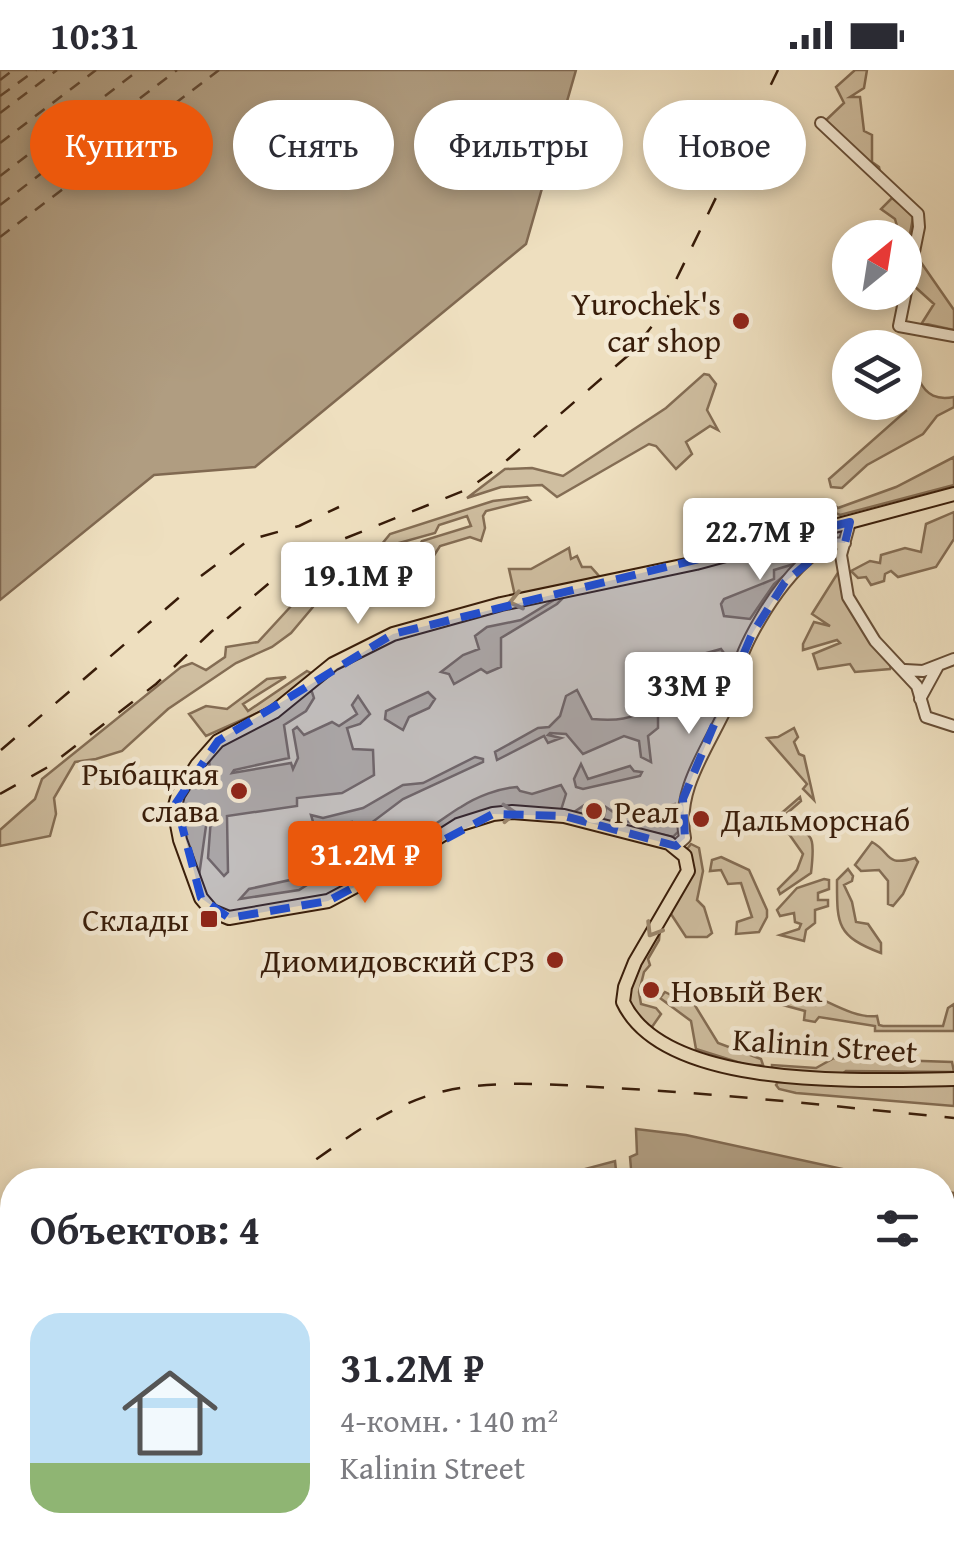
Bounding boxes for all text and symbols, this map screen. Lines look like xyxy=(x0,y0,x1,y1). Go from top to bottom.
text: 10:31 xyxy=(50,7,140,63)
chip: Купить xyxy=(30,100,213,190)
chip: Снять xyxy=(233,100,394,190)
chip: Фильтры xyxy=(414,100,623,190)
chip: Новое xyxy=(643,100,806,190)
north arrow xyxy=(832,220,922,310)
map controls xyxy=(832,220,922,420)
place label: Yurochek's car shop xyxy=(572,280,721,364)
marker: Yurochek's car shop xyxy=(730,310,752,332)
button: layers xyxy=(832,330,922,420)
pin: 22.7M ₽ xyxy=(668,498,852,583)
text: 22.7M ₽ xyxy=(705,507,815,554)
pin: 19.1M ₽ xyxy=(266,542,450,627)
text: 19.1M ₽ xyxy=(303,551,413,598)
one-way arrow xyxy=(508,589,525,610)
pin: 33M ₽ xyxy=(619,652,759,737)
text: 33M ₽ xyxy=(647,661,731,708)
place label: Рыбацкая слава xyxy=(81,750,220,834)
marker: Рыбацкая слава xyxy=(228,780,250,802)
place label: Реал xyxy=(614,788,679,835)
place label: Дальморснаб xyxy=(720,796,910,843)
marker: Реал xyxy=(583,800,605,822)
one-way arrow xyxy=(501,803,517,824)
marker: Дальморснаб xyxy=(690,808,712,830)
pin: 31.2M ₽ xyxy=(273,821,457,906)
text: 31.2M ₽ xyxy=(310,830,420,877)
place label: Склады xyxy=(82,896,189,943)
marker: Склады xyxy=(198,908,220,930)
one-way arrow xyxy=(646,920,665,938)
place label: Диомидовский СРЗ xyxy=(260,937,535,984)
marker: Диомидовский СРЗ xyxy=(544,949,566,971)
place label: Новый Век xyxy=(671,967,823,1014)
marker: Новый Век xyxy=(640,979,662,1001)
street label: Kalinin Street xyxy=(731,1015,919,1075)
text: Объектов: 4 xyxy=(30,1198,260,1259)
icon: filters xyxy=(870,1201,925,1256)
text: 31.2M ₽ xyxy=(340,1336,484,1397)
icon: home xyxy=(110,1353,230,1473)
text: 4-комн. · 140 m² xyxy=(340,1397,558,1444)
text: Kalinin Street xyxy=(340,1444,525,1491)

